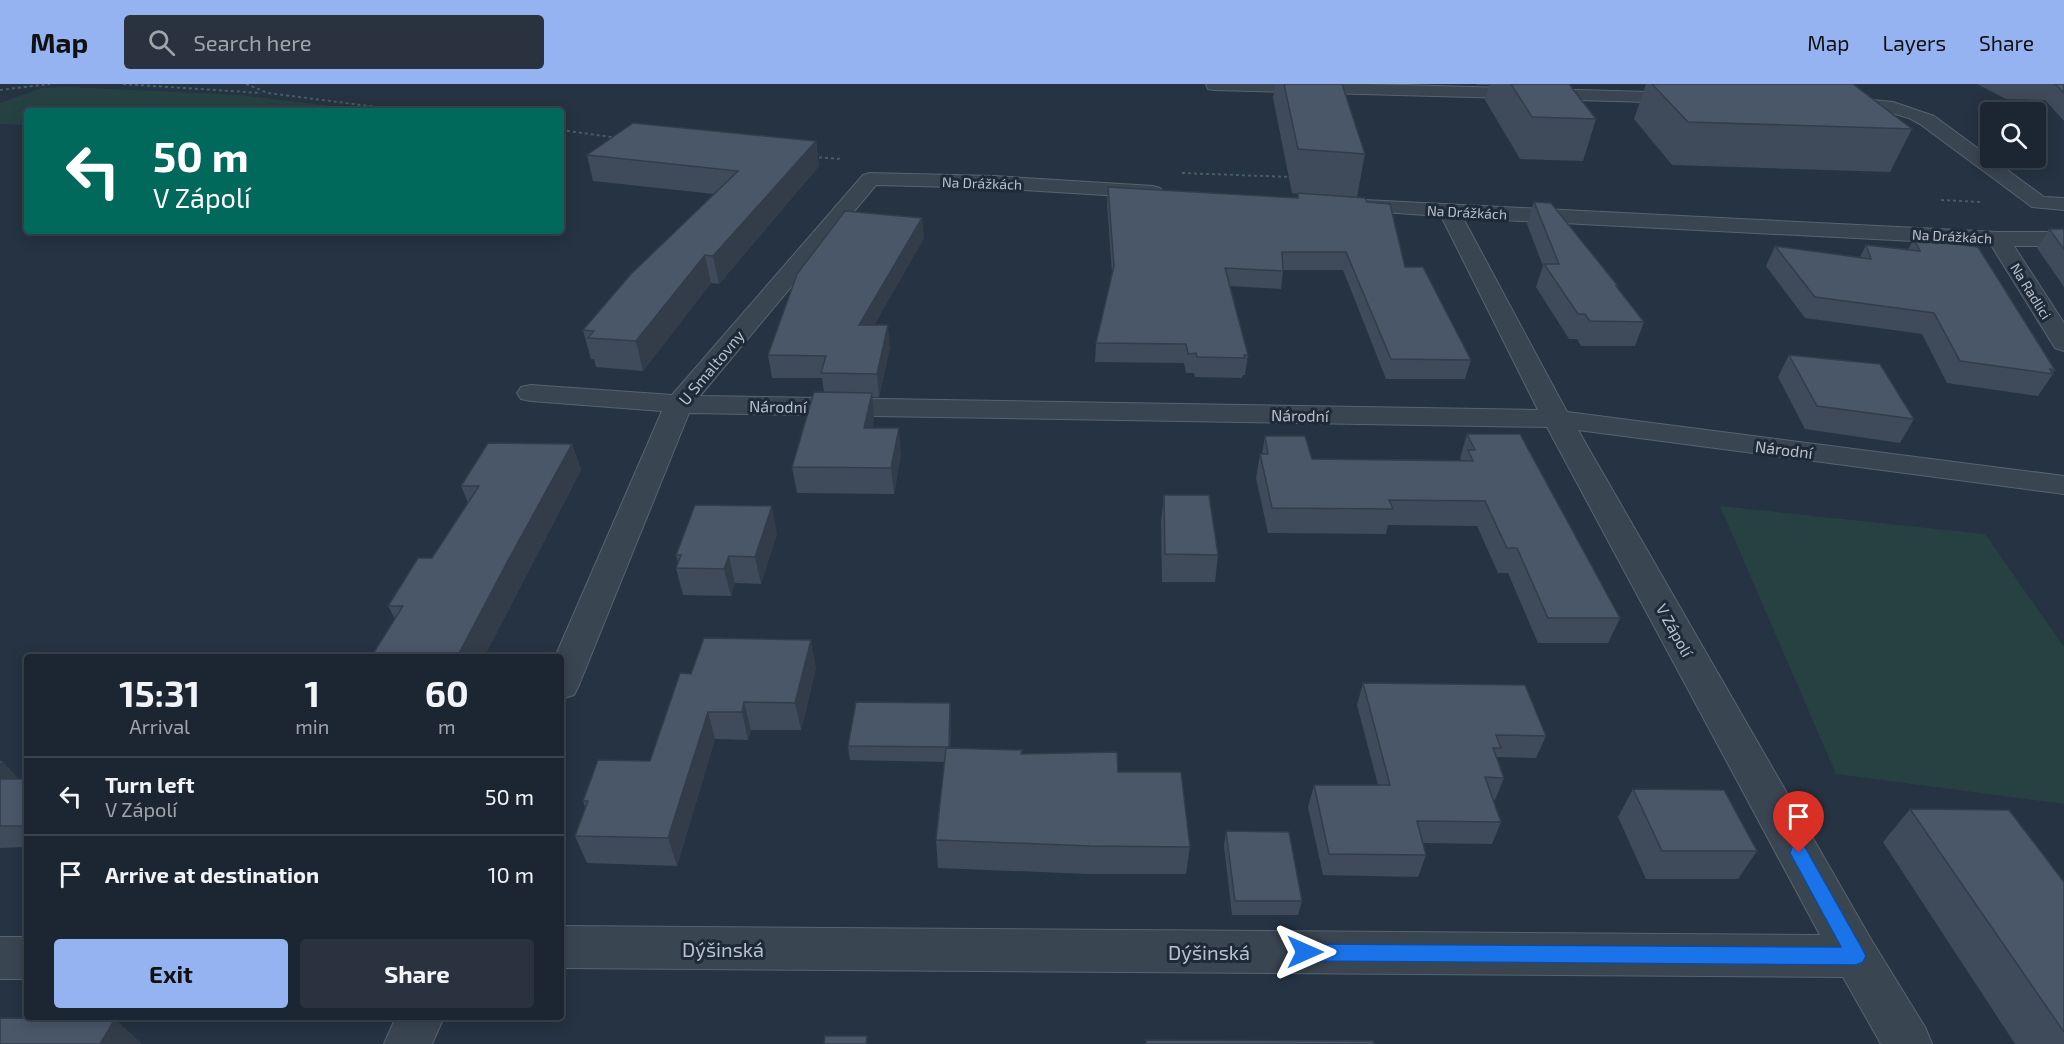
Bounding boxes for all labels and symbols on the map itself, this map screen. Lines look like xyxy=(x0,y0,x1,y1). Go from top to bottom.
street label: Na Drážkách xyxy=(942,173,1022,193)
street label: Na Drážkách xyxy=(1427,201,1507,223)
street label: Na Drážkách xyxy=(1912,225,1992,247)
street label: Na Radlici xyxy=(2007,260,2055,322)
street label: U Smaltovny xyxy=(674,325,748,408)
street label: Národní xyxy=(749,396,808,416)
street label: Národní xyxy=(1271,405,1330,425)
street label: Národní xyxy=(1754,436,1815,462)
street label: V Zápolí xyxy=(1653,600,1698,661)
pin xyxy=(1773,791,1824,853)
position arrow xyxy=(1273,920,1337,984)
street label: Dýšinská xyxy=(682,937,764,961)
street label: Dýšinská xyxy=(1168,940,1250,964)

